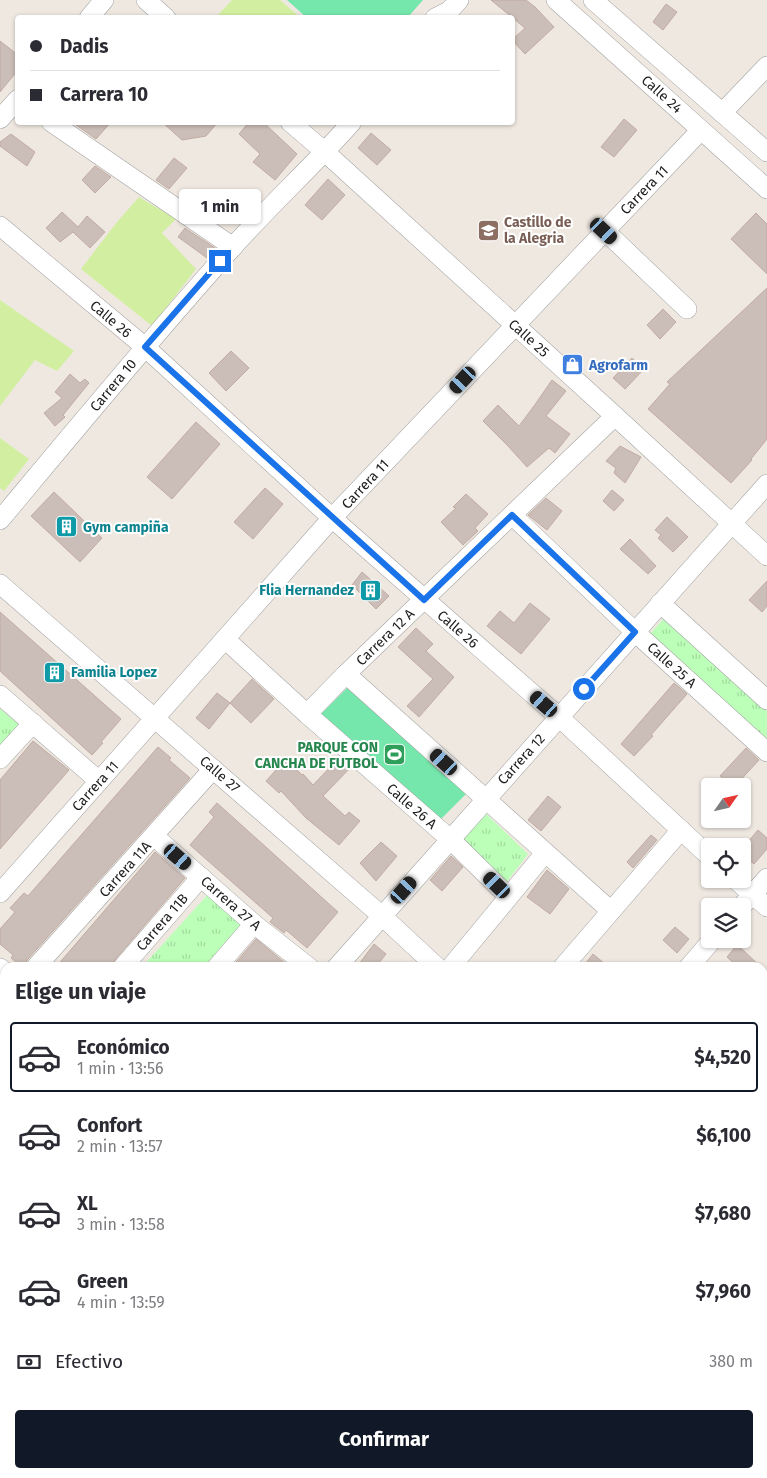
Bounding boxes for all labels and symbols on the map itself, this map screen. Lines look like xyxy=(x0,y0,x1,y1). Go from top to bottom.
street label: Calle 24 xyxy=(638,72,686,117)
street label: Carrera 11 xyxy=(617,162,672,218)
callout: 1 min xyxy=(179,188,261,224)
place label: Castillo de la Alegria xyxy=(504,214,572,247)
car xyxy=(587,215,620,247)
school or university icon: Castillo de la Alegria xyxy=(476,218,500,242)
route end xyxy=(209,250,231,272)
street label: Calle 26 xyxy=(86,297,135,342)
street label: Calle 25 xyxy=(505,316,552,361)
shop icon: Agrofarm xyxy=(561,353,585,377)
street label: Carrera 10 xyxy=(86,355,140,415)
place label: Agrofarm xyxy=(588,357,648,374)
car xyxy=(447,364,478,396)
street label: Carrera 11 xyxy=(338,456,393,513)
building icon: Gym campiña xyxy=(55,515,79,539)
place label: Gym campiña xyxy=(83,519,169,536)
building icon: Flia Hernandez xyxy=(358,578,382,602)
place label: Flia Hernandez xyxy=(259,582,355,599)
street label: Carrera 12 A xyxy=(353,605,418,669)
street label: Calle 26 xyxy=(434,607,482,652)
street label: Calle 25 A xyxy=(644,639,700,692)
building icon: Familia Lopez xyxy=(43,660,67,684)
place label: Familia Lopez xyxy=(71,664,157,681)
route start xyxy=(573,678,595,700)
car xyxy=(527,688,560,720)
street label: Carrera 12 xyxy=(494,730,549,788)
place label: PARQUE CON CANCHA DE FUTBOL xyxy=(255,739,378,772)
sports icon: PARQUE CON CANCHA DE FUTBOL xyxy=(382,743,406,767)
car xyxy=(427,746,460,778)
street label: Calle 27 xyxy=(196,752,243,796)
street label: Carrera 11 xyxy=(68,758,122,815)
north arrow xyxy=(701,778,751,828)
street label: Calle 26 A xyxy=(383,780,440,833)
street label: Carrera 11A xyxy=(96,838,155,901)
car xyxy=(161,841,194,873)
car xyxy=(480,869,513,901)
street label: Carrera 27 A xyxy=(197,873,264,934)
car xyxy=(388,874,419,906)
street label: Carrera 11B xyxy=(133,890,192,954)

